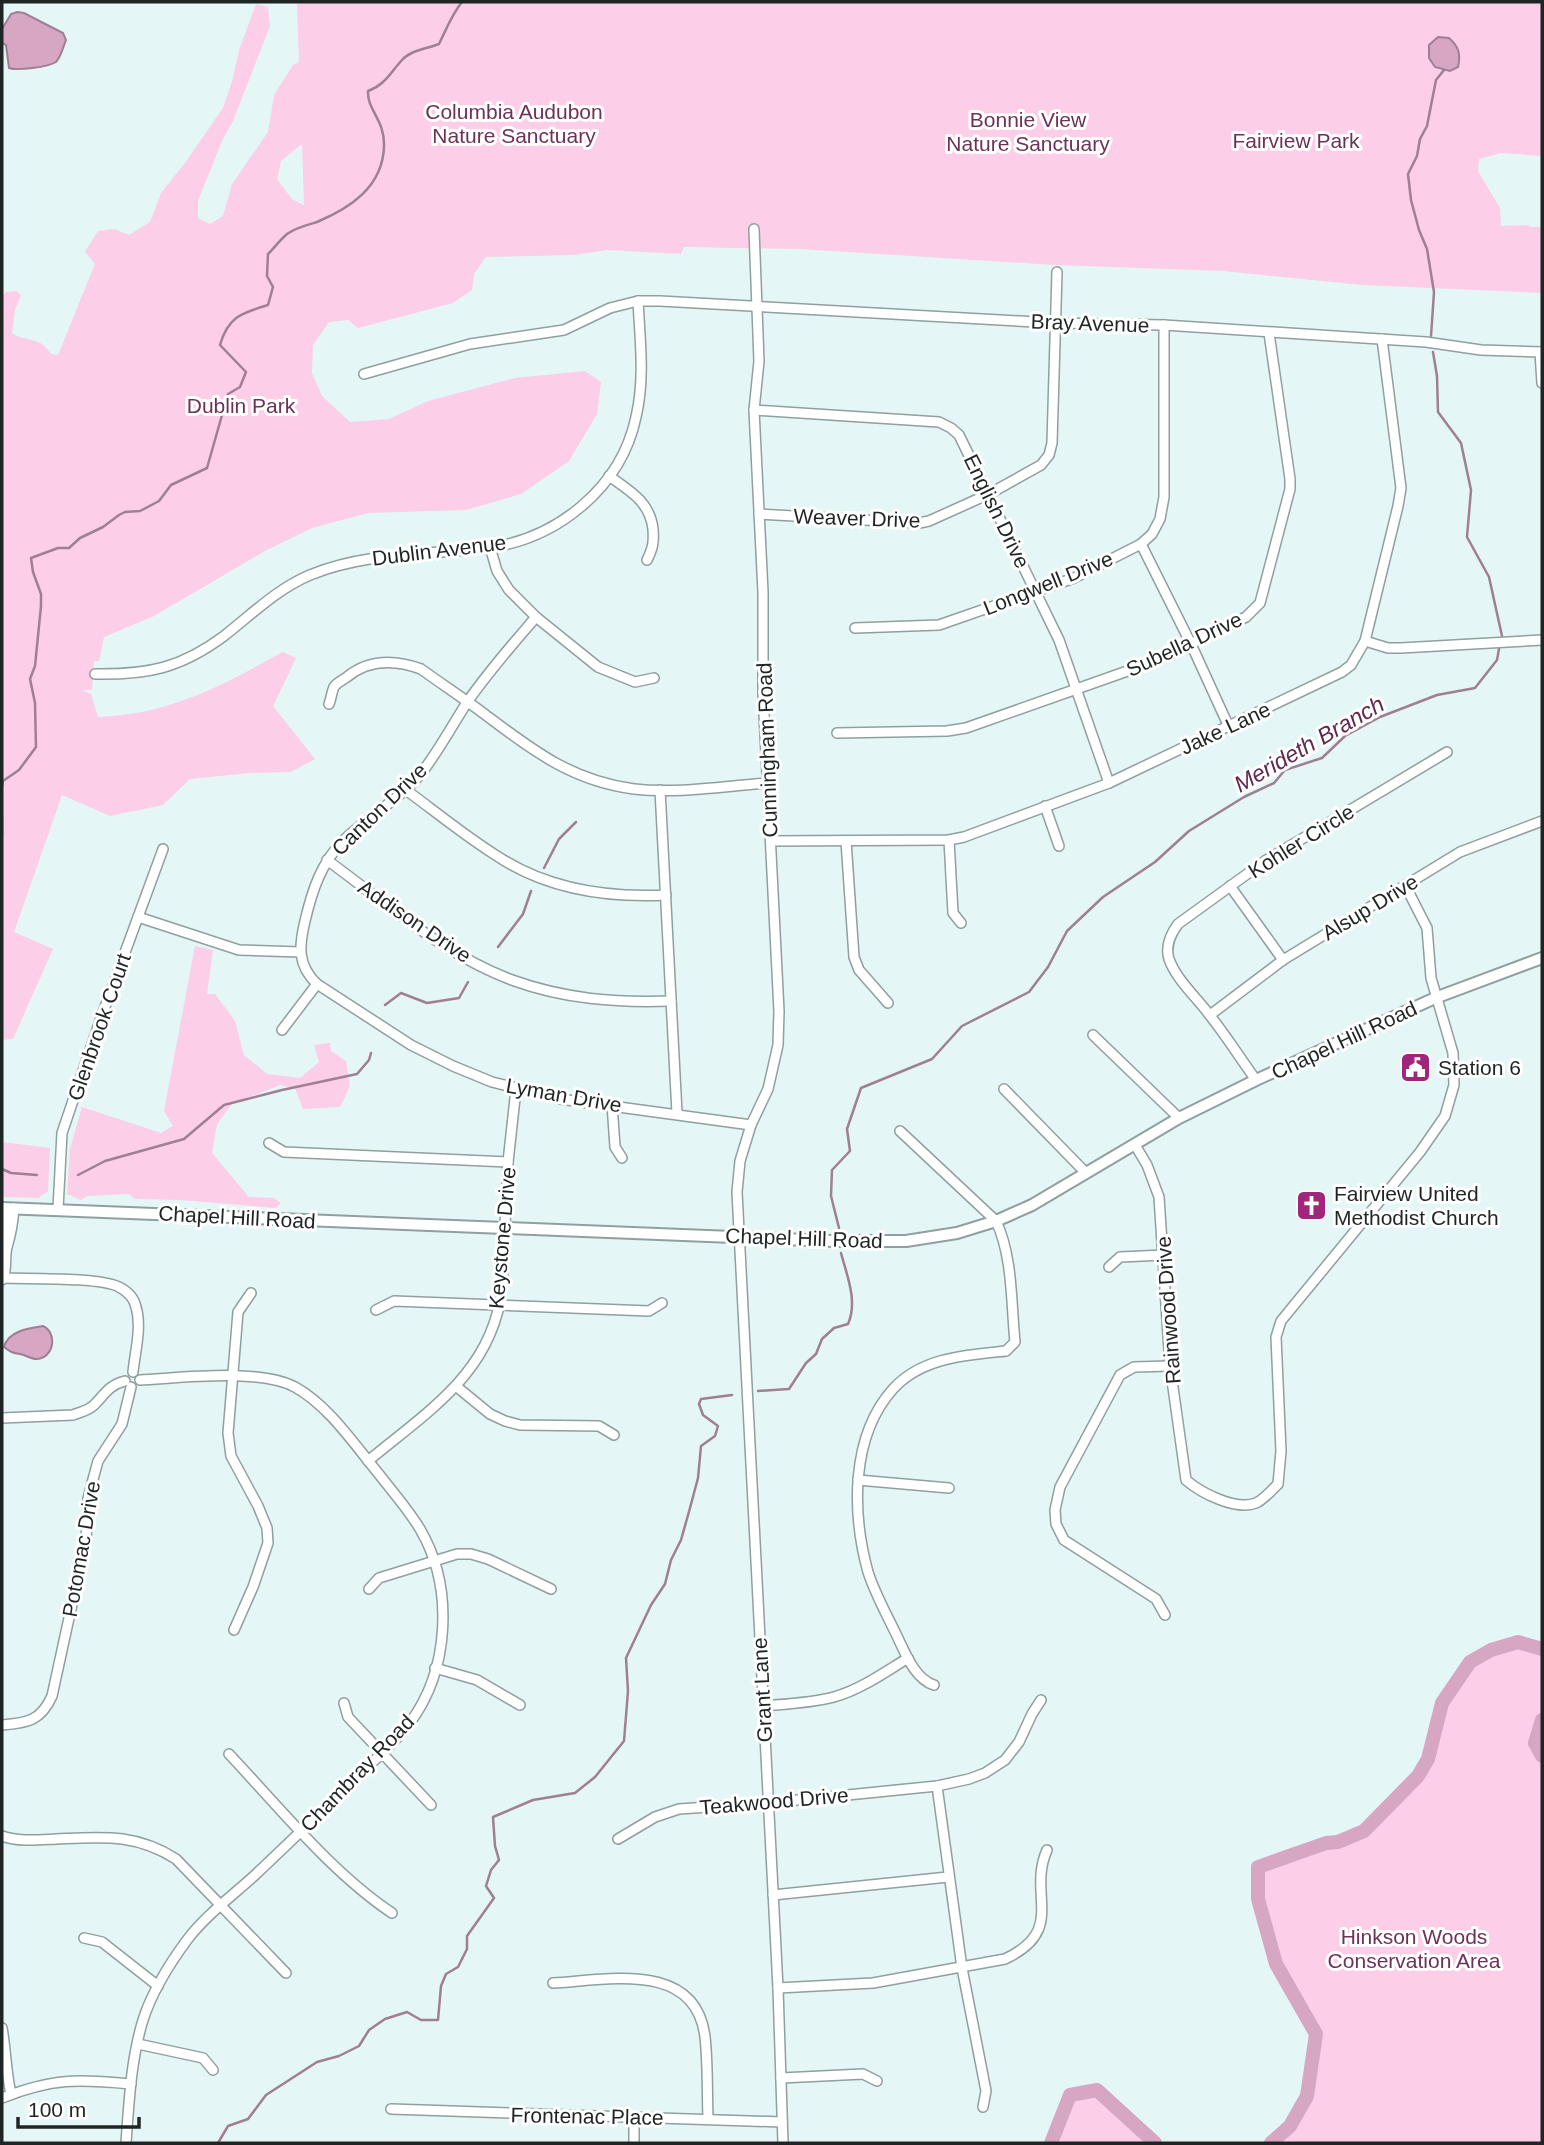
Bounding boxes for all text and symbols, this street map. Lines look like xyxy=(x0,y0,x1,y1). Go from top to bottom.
park label: Columbia Audubon Nature Sanctuary xyxy=(425,100,603,147)
park label: Bonnie View Nature Sanctuary xyxy=(946,108,1110,155)
park label: Fairview Park xyxy=(1232,129,1360,152)
street label: Bray Avenue xyxy=(1030,309,1150,337)
park label: Dublin Park xyxy=(187,394,296,417)
street label: English Drive xyxy=(960,450,1034,572)
street label: Weaver Drive xyxy=(793,504,921,532)
street label: Dublin Avenue xyxy=(371,530,507,570)
street label: Longwell Drive xyxy=(980,547,1116,619)
street label: Subella Drive xyxy=(1123,607,1245,681)
street label: Cunningham Road xyxy=(752,662,782,838)
water label: Merideth Branch xyxy=(1229,691,1389,797)
street label: Jake Lane xyxy=(1176,697,1274,759)
street label: Canton Drive xyxy=(327,758,431,860)
street label: Kohler Circle xyxy=(1244,799,1358,883)
street label: Alsup Drive xyxy=(1318,869,1422,945)
street label: Addison Drive xyxy=(354,875,476,967)
street label: Glenbrook Court xyxy=(63,950,135,1104)
street label: Chapel Hill Road xyxy=(1268,996,1420,1084)
public building icon: Station 6 xyxy=(1398,1050,1432,1084)
place label: Station 6 xyxy=(1438,1056,1521,1079)
street label: Lyman Drive xyxy=(504,1074,624,1116)
street label: Keystone Drive xyxy=(484,1166,520,1310)
place label: Fairview United Methodist Church xyxy=(1334,1182,1499,1229)
church icon: Fairview United Methodist Church xyxy=(1294,1188,1328,1222)
street label: Chapel Hill Road xyxy=(158,1201,316,1233)
street label: Chapel Hill Road xyxy=(725,1224,883,1252)
street label: Rainwood Drive xyxy=(1151,1235,1185,1385)
street label: Potomac Drive xyxy=(58,1479,104,1619)
street label: Grant Lane xyxy=(748,1637,776,1743)
street label: Chambray Road xyxy=(296,1710,418,1836)
street label: Teakwood Drive xyxy=(699,1783,849,1819)
park label: Hinkson Woods Conservation Area xyxy=(1328,1925,1501,1972)
scale bar xyxy=(18,2086,138,2130)
text: 100 m xyxy=(28,2098,86,2121)
street label: Frontenac Place xyxy=(510,2103,664,2129)

